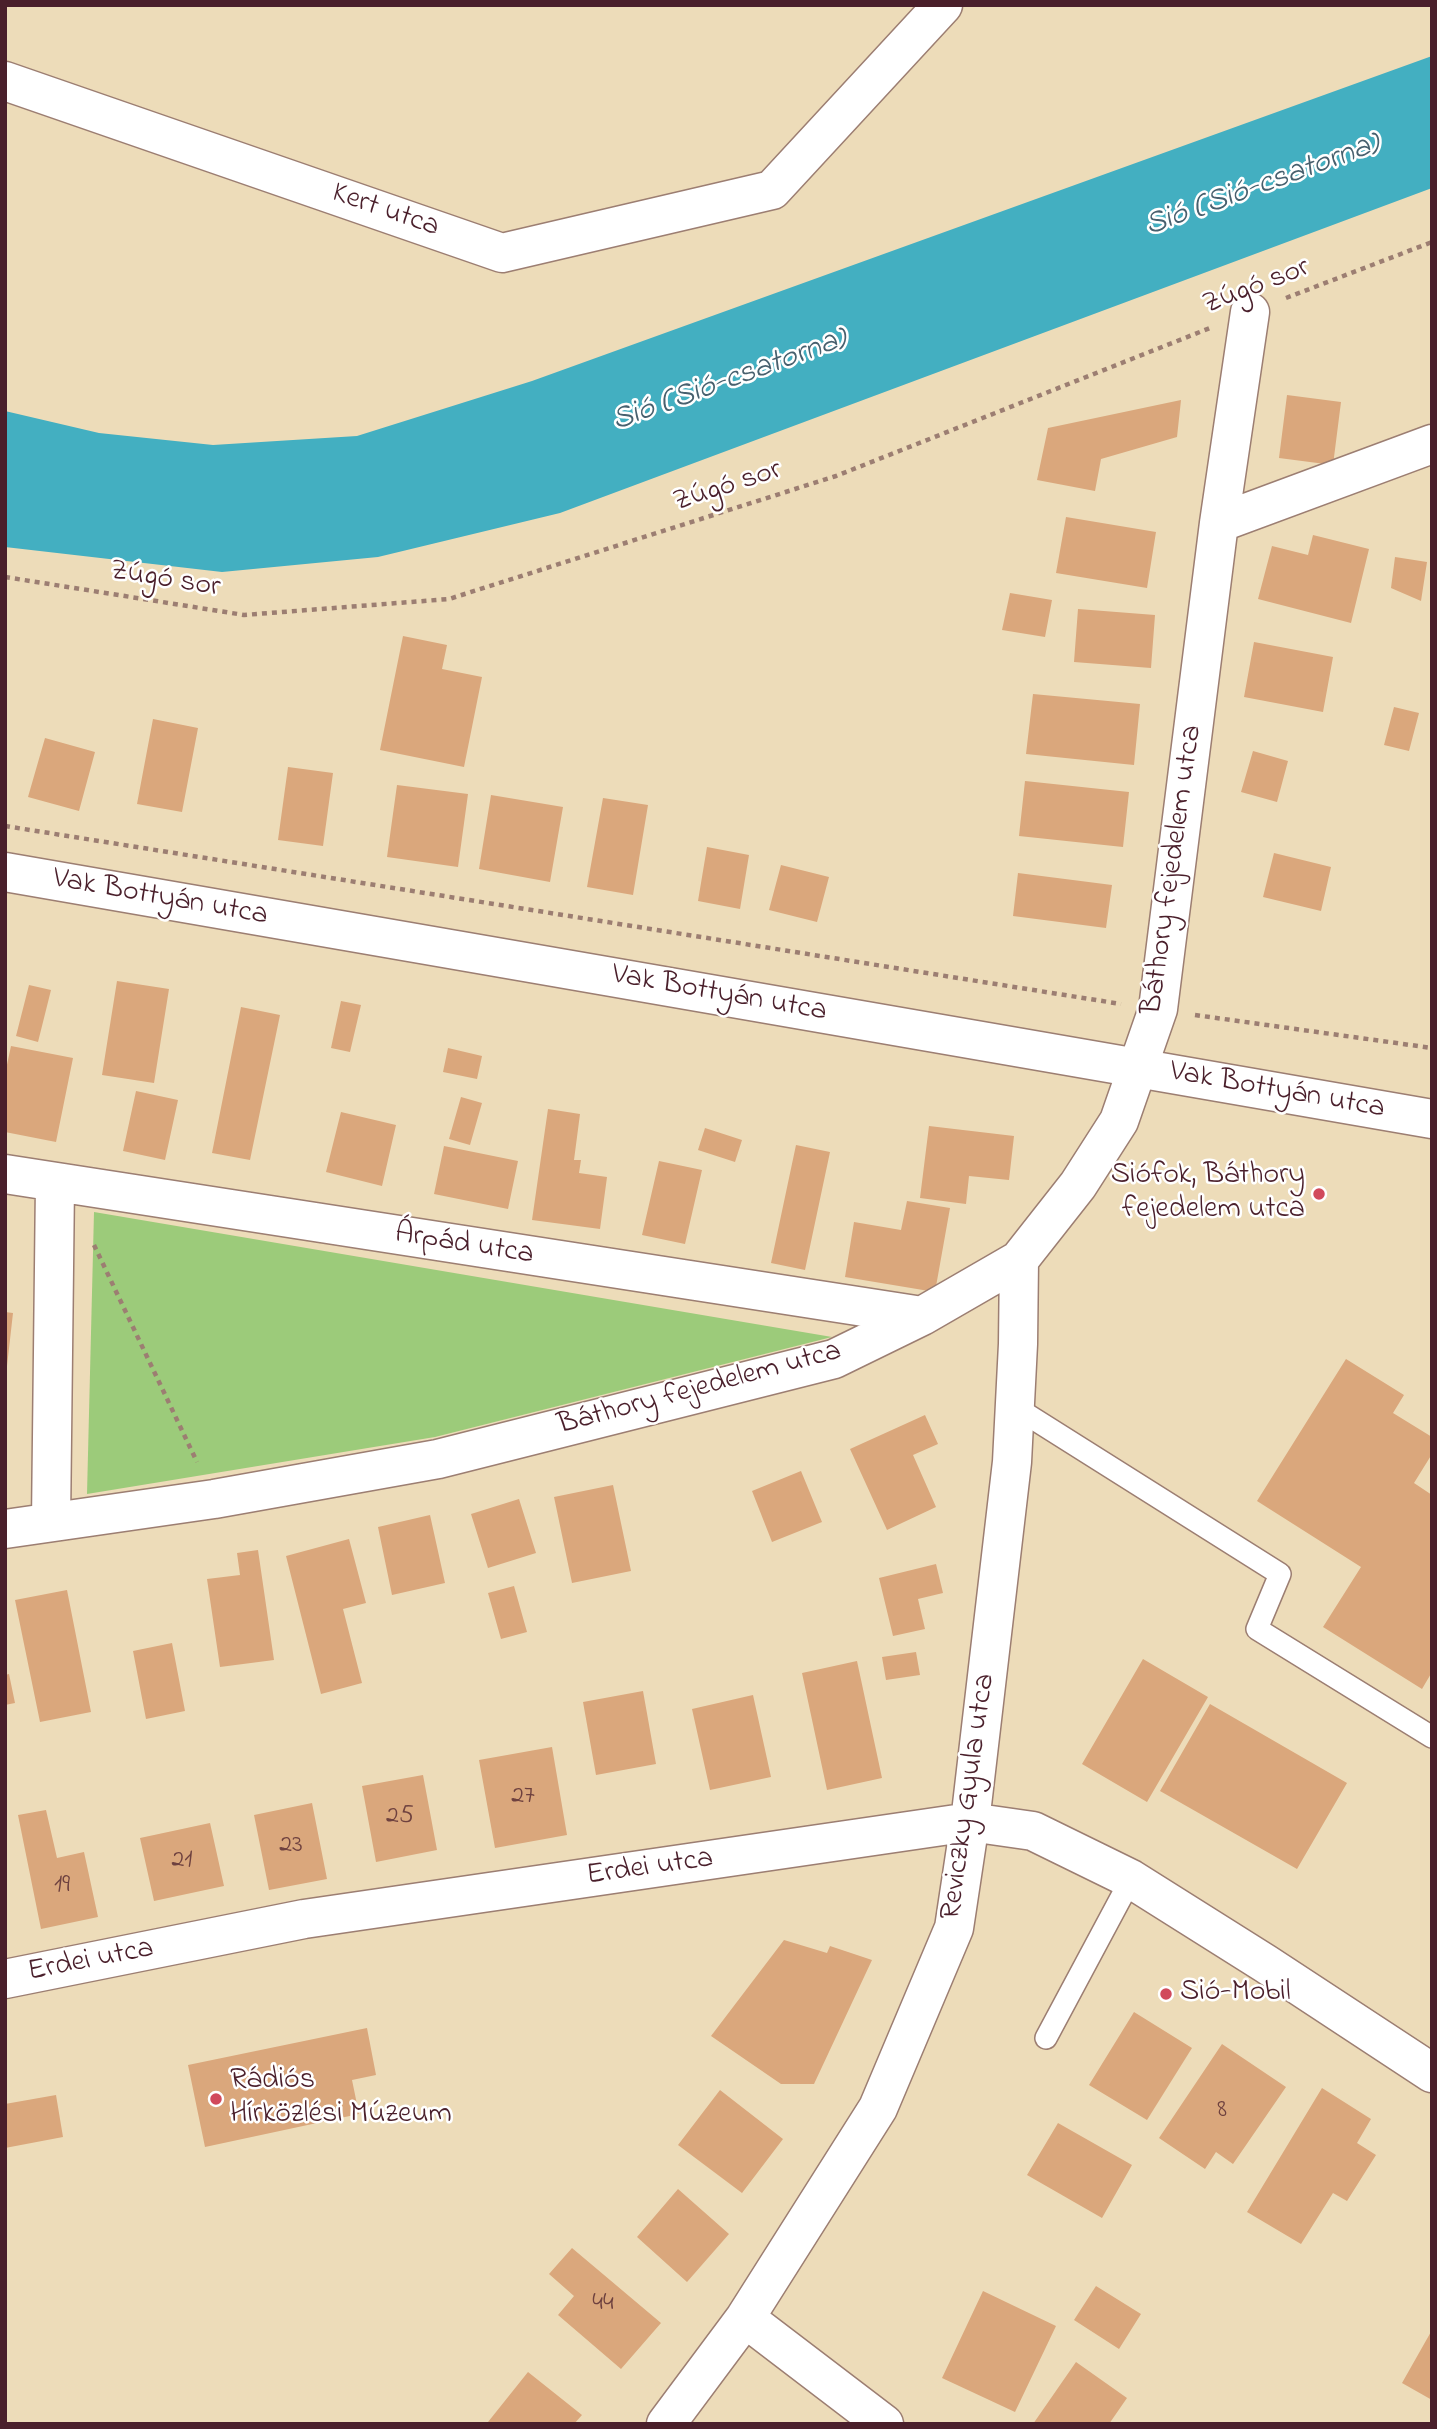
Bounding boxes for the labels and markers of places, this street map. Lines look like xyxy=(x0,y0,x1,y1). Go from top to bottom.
place label: Siófok, Báthory fejedelem utca xyxy=(1111,1159,1305,1230)
marker: Siófok, Báthory fejedelem utca xyxy=(1311,1186,1327,1202)
place label: Sió-Mobil xyxy=(1180,1976,1291,2012)
marker: Sió-Mobil xyxy=(1158,1986,1174,2002)
place label: Rádiós Hírközlési Múzeum xyxy=(230,2064,452,2134)
marker: Rádiós Hírközlési Múzeum xyxy=(208,2091,224,2107)

